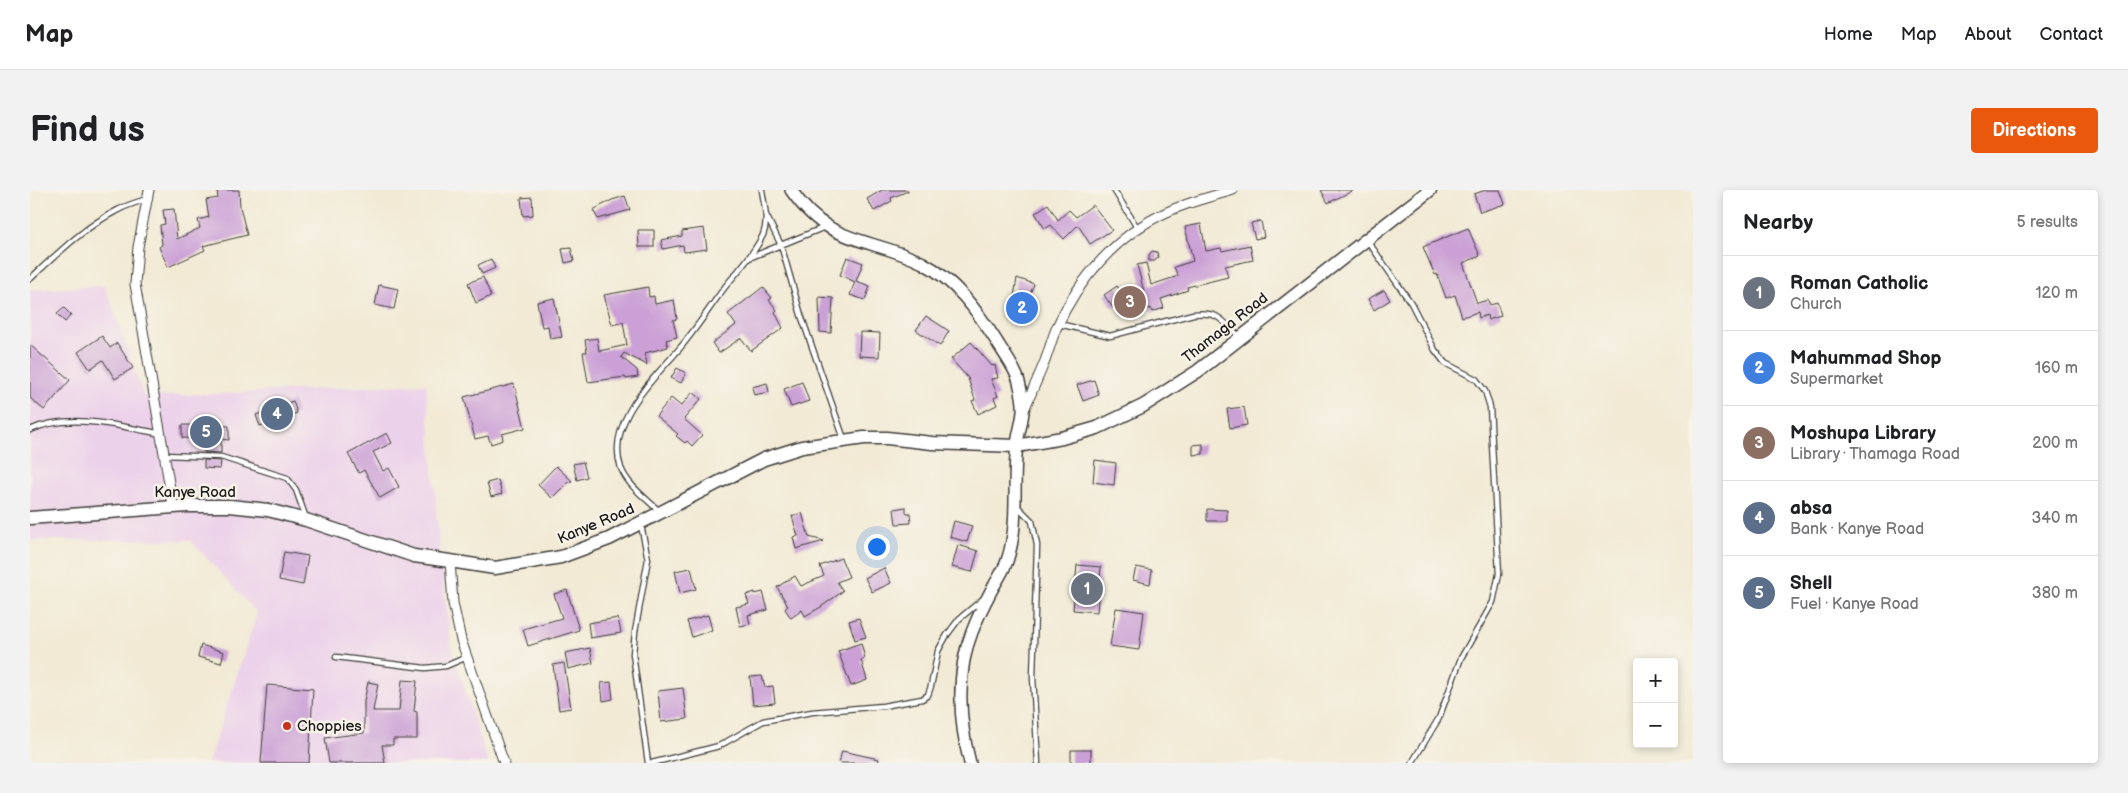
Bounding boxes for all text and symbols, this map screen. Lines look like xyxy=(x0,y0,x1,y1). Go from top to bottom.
text: Map xyxy=(25,20,73,49)
text: Home xyxy=(1824,24,1873,45)
text: Map xyxy=(1901,24,1937,45)
text: About xyxy=(1965,24,2012,45)
text: Contact xyxy=(2040,24,2103,45)
button: Directions xyxy=(1971,108,2098,153)
text: Find us xyxy=(30,109,145,152)
text: Nearby xyxy=(1743,210,1813,235)
text: 5 results xyxy=(2016,213,2078,232)
text: Roman Catholic xyxy=(1790,272,1928,295)
pin: 3 xyxy=(1114,283,1146,321)
text: 1 xyxy=(1756,284,1762,303)
text: 120 m xyxy=(2035,284,2078,303)
pin: 2 xyxy=(1006,289,1038,327)
street label: Thamaga Road xyxy=(1178,289,1272,367)
text: Church xyxy=(1790,295,1842,314)
text: Mahummad Shop xyxy=(1790,347,1941,370)
text: 2 xyxy=(1754,359,1764,378)
text: 160 m xyxy=(2035,359,2078,378)
text: Supermarket xyxy=(1790,370,1883,389)
pin: 4 xyxy=(261,395,293,433)
pin: 5 xyxy=(190,413,222,451)
text: Moshupa Library xyxy=(1790,422,1936,445)
text: 3 xyxy=(1754,434,1764,453)
text: 200 m xyxy=(2032,434,2078,453)
text: Library · Thamaga Road xyxy=(1790,445,1960,464)
street label: Kanye Road xyxy=(154,483,236,502)
text: absa xyxy=(1790,497,1832,520)
street label: Kanye Road xyxy=(555,499,637,549)
text: 4 xyxy=(1754,509,1764,528)
text: 340 m xyxy=(2031,509,2078,528)
text: Bank · Kanye Road xyxy=(1790,520,1924,539)
your location xyxy=(864,534,890,560)
pin: 1 xyxy=(1071,570,1103,608)
text: Shell xyxy=(1790,572,1832,595)
text: 5 xyxy=(1754,584,1764,603)
text: 380 m xyxy=(2032,584,2078,603)
text: Fuel · Kanye Road xyxy=(1790,595,1919,614)
map controls xyxy=(1633,658,1678,748)
button: + xyxy=(1633,658,1678,703)
button: − xyxy=(1633,703,1678,748)
place label: Choppies xyxy=(297,717,362,736)
marker: Choppies xyxy=(281,720,293,732)

